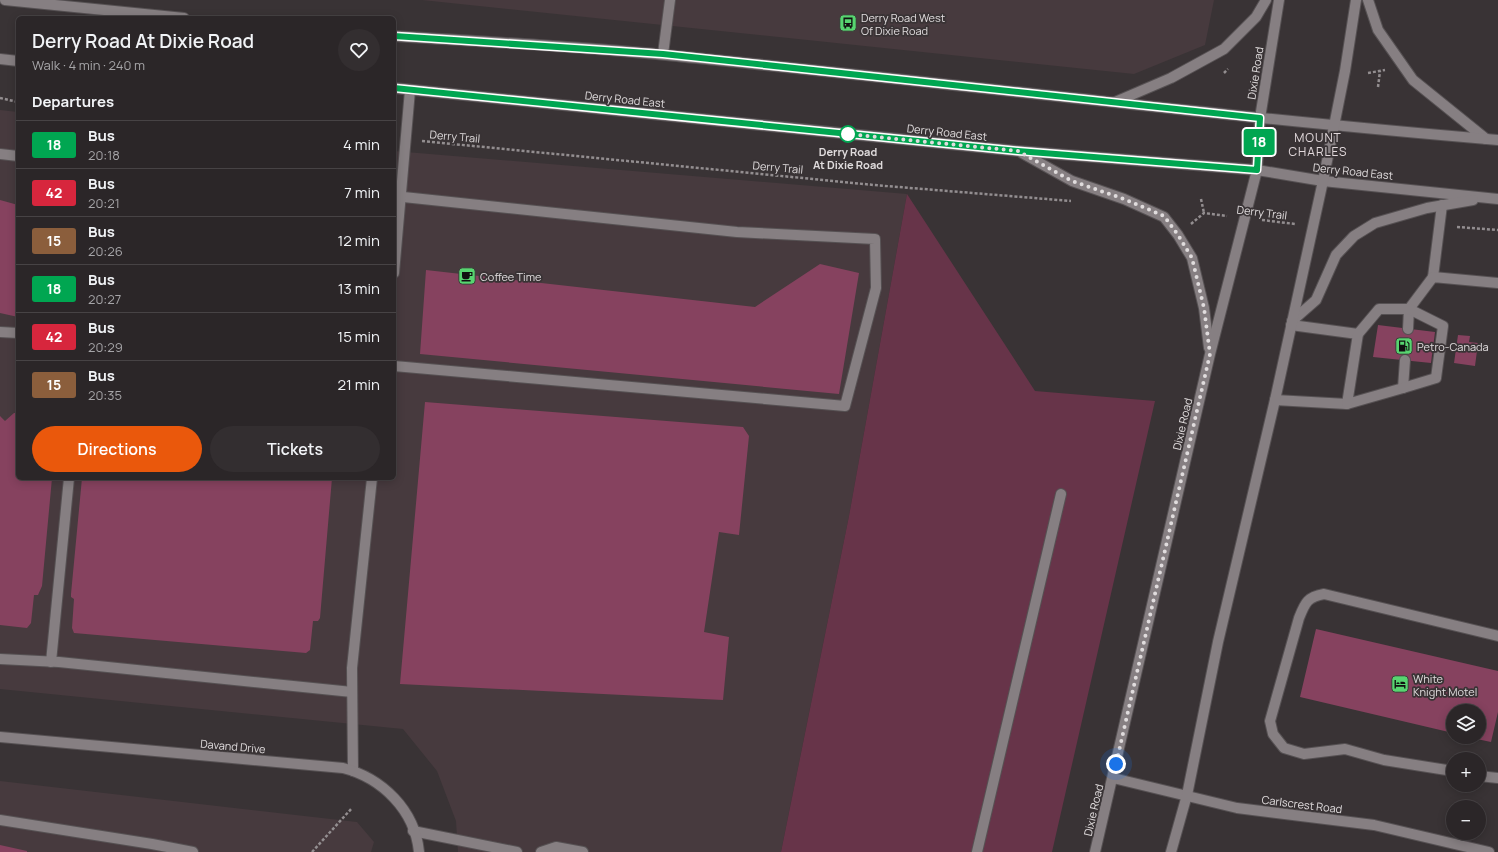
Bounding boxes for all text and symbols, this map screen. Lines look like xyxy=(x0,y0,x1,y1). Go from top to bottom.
place label: Derry Road West Of Dixie Road xyxy=(861,10,945,38)
bus stop icon: Derry Road West Of Dixie Road xyxy=(838,13,858,33)
text: Derry Road At Dixie Road xyxy=(32,28,254,54)
button: heart xyxy=(338,29,380,71)
street label: Dixie Road xyxy=(1243,46,1267,100)
text: Walk · 4 min · 240 m xyxy=(32,56,145,74)
street label: Derry Road East xyxy=(584,87,666,111)
text: Departures xyxy=(32,91,114,112)
street label: Derry Road East xyxy=(906,120,988,144)
text: Bus xyxy=(88,125,115,146)
marker: Derry Road At Dixie Road xyxy=(839,125,857,143)
street label: Derry Trail xyxy=(429,126,481,146)
line badge: 18 xyxy=(1241,129,1277,155)
district label: MOUNT CHARLES xyxy=(1288,129,1348,160)
text: 18 xyxy=(1252,132,1266,151)
text: 4 min xyxy=(343,134,380,155)
text: 18 xyxy=(47,135,61,154)
place label: Derry Road At Dixie Road xyxy=(813,144,883,172)
text: 20:18 xyxy=(88,146,120,164)
street label: Derry Trail xyxy=(752,157,804,177)
street label: Derry Road East xyxy=(1312,159,1394,183)
text: Bus xyxy=(88,173,115,194)
text: 7 min xyxy=(344,182,380,203)
text: 42 xyxy=(46,183,62,202)
text: 20:21 xyxy=(88,194,120,212)
street label: Derry Trail xyxy=(1236,201,1288,223)
text: Bus xyxy=(88,221,115,242)
text: 12 min xyxy=(337,230,380,251)
text: 15 xyxy=(47,231,61,250)
text: 20:26 xyxy=(88,242,123,260)
cafe icon: Coffee Time xyxy=(457,266,477,286)
text: Bus xyxy=(88,269,115,290)
place label: Coffee Time xyxy=(480,269,542,284)
text: 13 min xyxy=(338,278,380,299)
text: 18 xyxy=(47,279,61,298)
text: 20:27 xyxy=(88,290,121,308)
text: Bus xyxy=(88,317,115,338)
text: 15 min xyxy=(337,326,380,347)
text: 42 xyxy=(46,327,62,346)
fuel station icon: Petro-Canada xyxy=(1394,336,1414,356)
text: 20:29 xyxy=(88,338,123,356)
place label: Petro-Canada xyxy=(1417,339,1489,354)
text: Bus xyxy=(88,365,115,386)
text: 21 min xyxy=(337,374,380,395)
text: 15 xyxy=(47,375,61,394)
text: 20:35 xyxy=(88,386,122,404)
street label: Dixie Road xyxy=(1169,396,1195,452)
button: Directions xyxy=(32,426,202,472)
button: Tickets xyxy=(210,426,380,472)
place label: White Knight Motel xyxy=(1413,671,1477,699)
hotel icon: White Knight Motel xyxy=(1390,674,1410,694)
map controls xyxy=(1446,704,1486,840)
button: layers xyxy=(1446,704,1486,744)
street label: Davand Drive xyxy=(200,736,267,756)
button: + xyxy=(1446,752,1486,792)
your location xyxy=(1106,754,1126,774)
street label: Dixie Road xyxy=(1080,782,1106,838)
street label: Carlscrest Road xyxy=(1261,792,1343,816)
button: − xyxy=(1446,800,1486,840)

